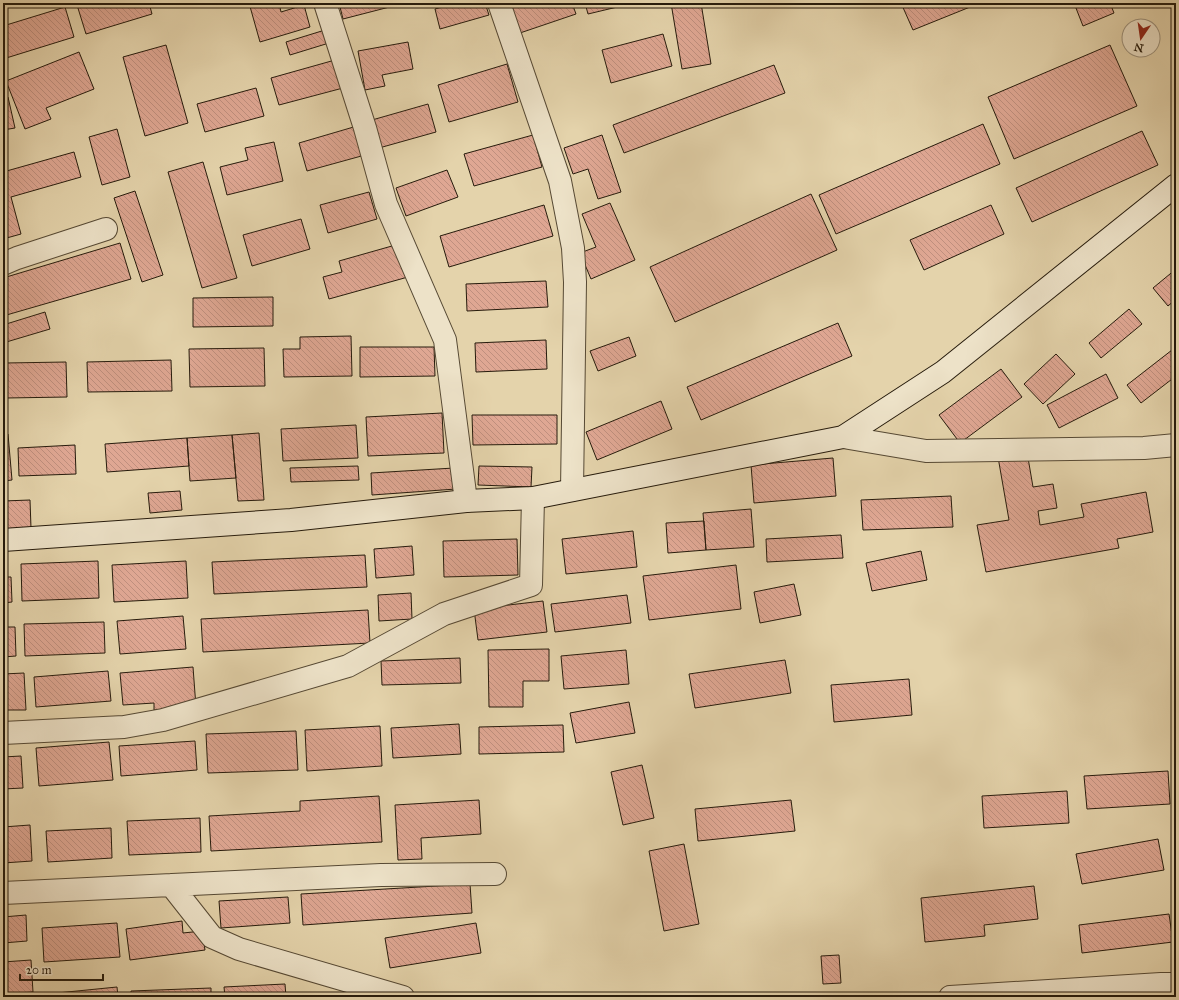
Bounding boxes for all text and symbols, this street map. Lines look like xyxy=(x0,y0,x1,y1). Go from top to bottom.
north arrow xyxy=(1121,18,1161,58)
text: N xyxy=(1132,40,1145,55)
scale bar xyxy=(20,956,103,982)
text: 20 m xyxy=(26,963,52,977)

